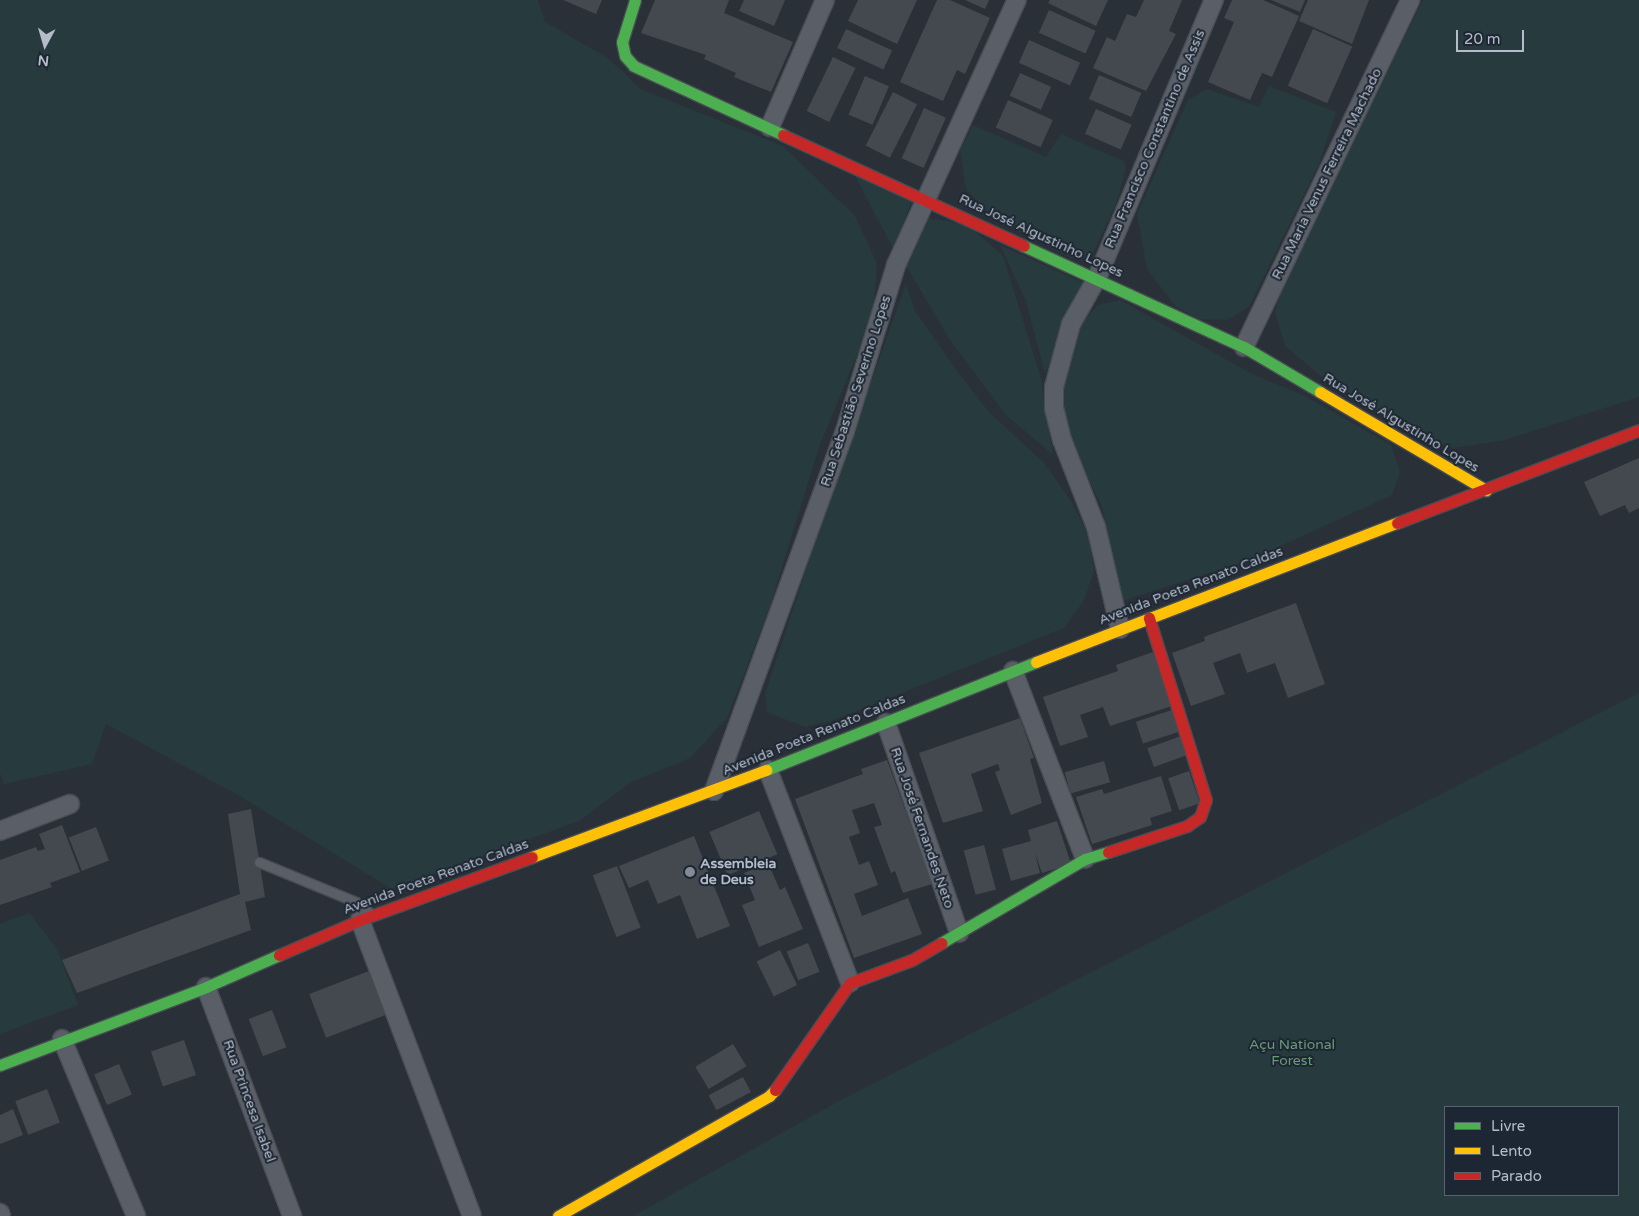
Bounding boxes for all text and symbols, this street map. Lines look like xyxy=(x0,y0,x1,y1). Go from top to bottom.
north arrow xyxy=(20,20,70,70)
scale bar xyxy=(1459,20,1526,52)
street label: Rua Francisco Constantino de Assis xyxy=(1101,27,1209,251)
text: 20 m xyxy=(1464,30,1501,48)
text: N xyxy=(37,51,50,69)
street label: Rua Maria Venus Ferreira Machado xyxy=(1268,66,1386,282)
street label: Rua José Algustinho Lopes xyxy=(956,191,1126,281)
street label: Rua Sebastião Severino Lopes xyxy=(817,293,895,489)
street label: Rua José Algustinho Lopes xyxy=(1320,370,1482,476)
street label: Avenida Poeta Renato Caldas xyxy=(1096,543,1286,629)
street label: Avenida Poeta Renato Caldas xyxy=(720,690,908,780)
street label: Rua José Fernandes Neto xyxy=(886,745,958,911)
street label: Avenida Poeta Renato Caldas xyxy=(341,836,531,918)
place label: Assembleia de Deus xyxy=(700,856,776,889)
marker: Assembleia de Deus xyxy=(684,866,696,878)
park label: Açu National Forest xyxy=(1249,1037,1335,1070)
street label: Rua Princesa Isabel xyxy=(219,1038,279,1164)
legend xyxy=(1444,1106,1619,1196)
text: Livre xyxy=(1491,1117,1525,1135)
text: Lento xyxy=(1491,1142,1532,1160)
text: Parado xyxy=(1491,1167,1542,1185)

